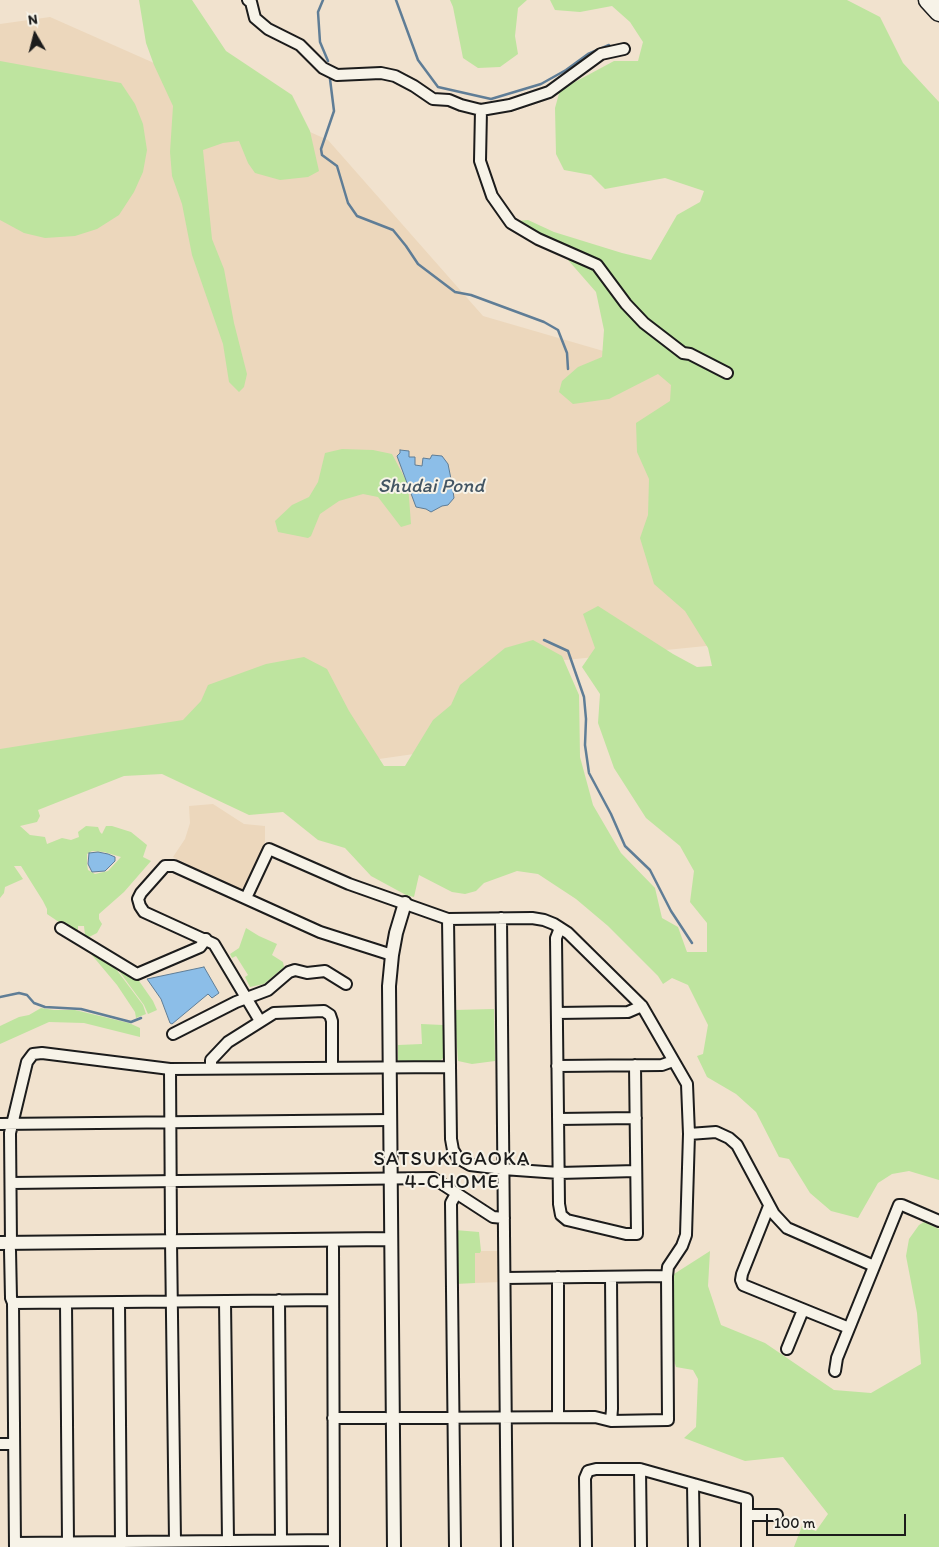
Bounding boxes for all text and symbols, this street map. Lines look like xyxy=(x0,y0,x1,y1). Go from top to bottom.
north arrow xyxy=(10,10,60,60)
text: N xyxy=(27,11,39,29)
water label: Shudai Pond xyxy=(378,475,484,499)
district label: SATSUKIGAOKA 4-CHOME xyxy=(371,1148,533,1195)
scale bar xyxy=(769,1504,909,1536)
text: 100 m xyxy=(774,1514,815,1532)

